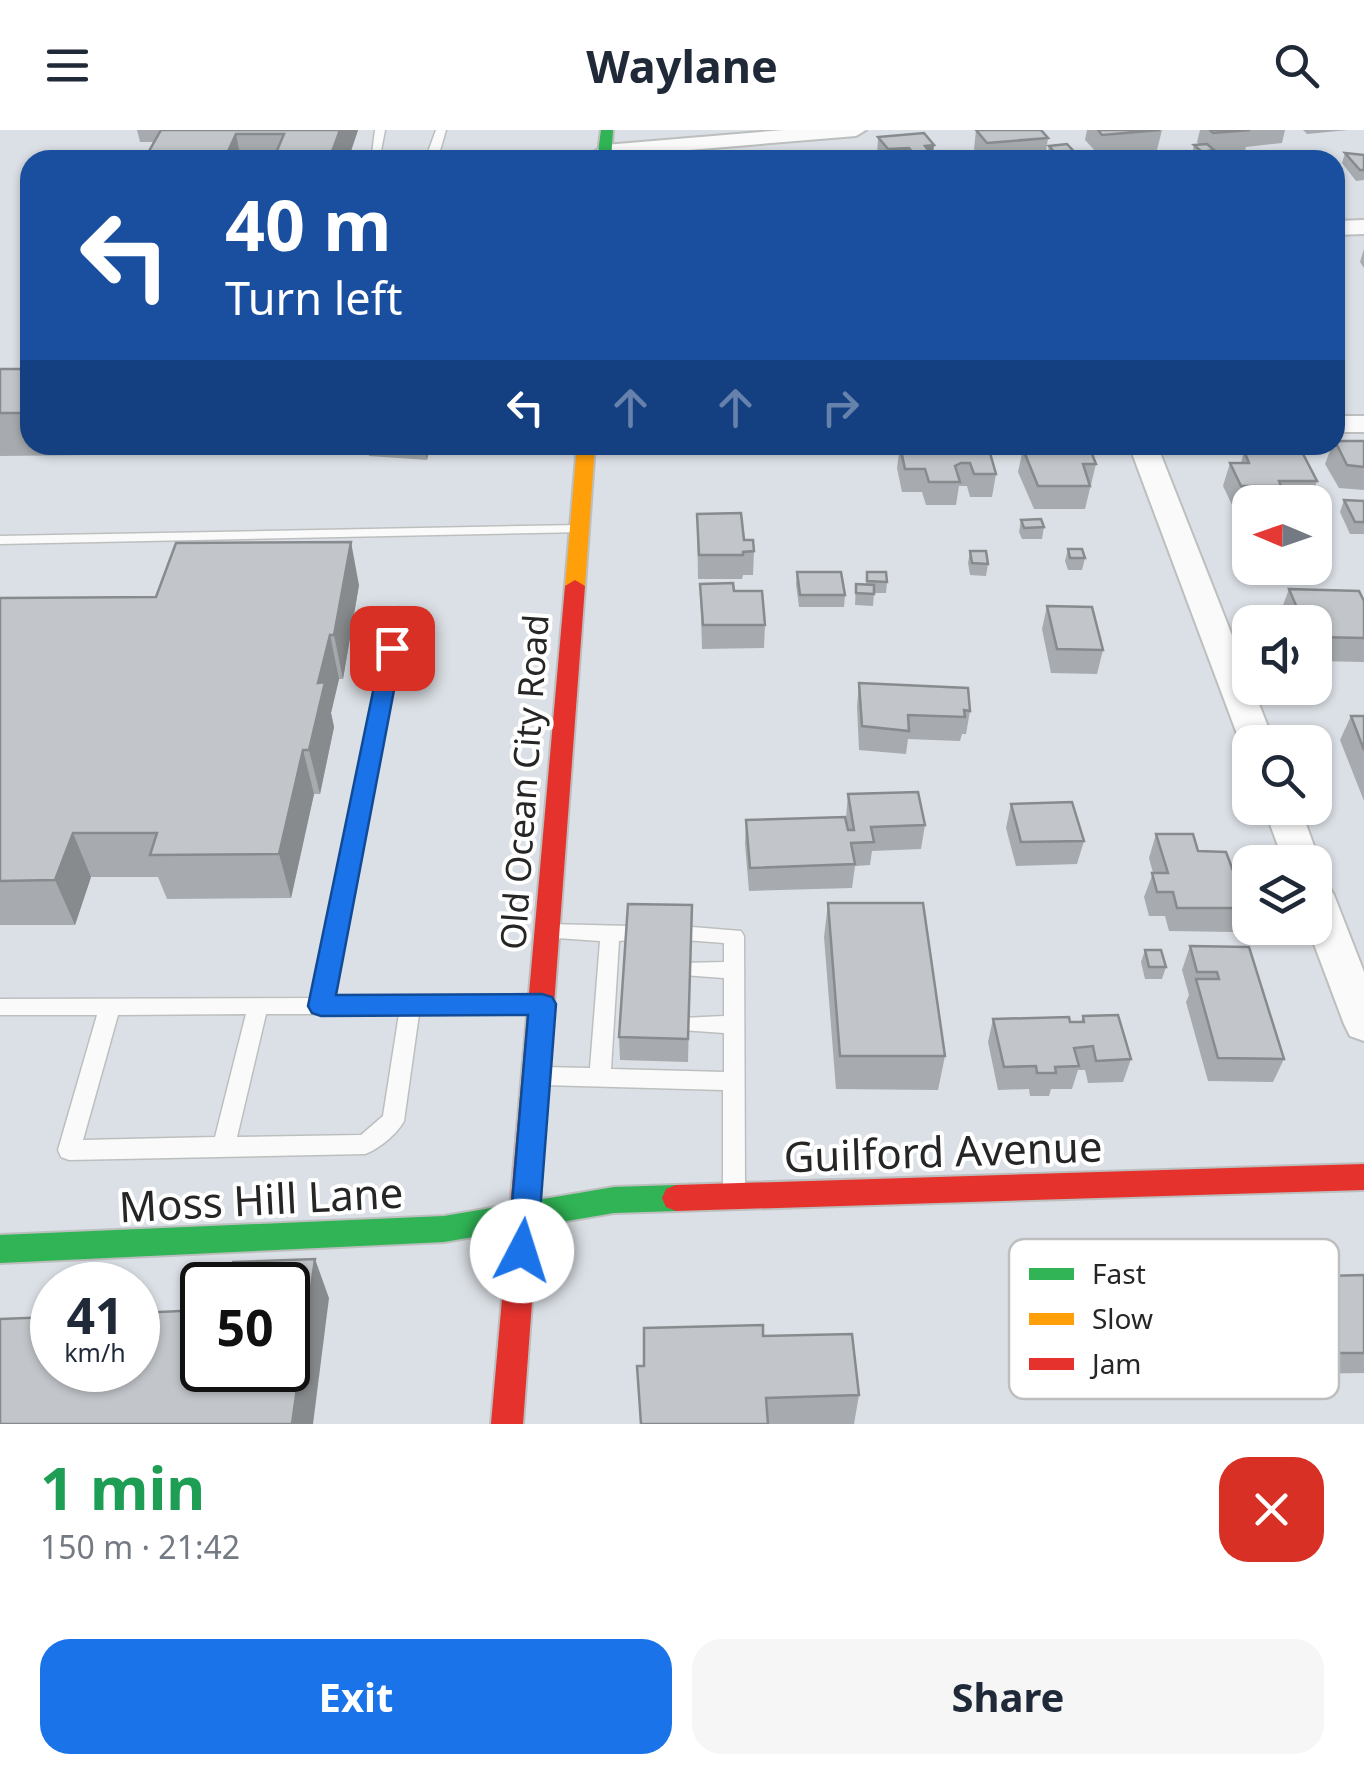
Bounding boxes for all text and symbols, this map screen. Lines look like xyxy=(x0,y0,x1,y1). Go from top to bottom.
text: Waylane xyxy=(586,35,778,96)
icon: menu xyxy=(40,38,95,93)
icon: search xyxy=(1269,38,1324,93)
text: 40 m xyxy=(225,176,392,272)
icon: left xyxy=(60,190,190,320)
text: Turn left xyxy=(225,267,402,328)
icon: left xyxy=(498,380,553,435)
icon: ahead xyxy=(603,380,658,435)
icon: ahead xyxy=(708,380,763,435)
icon: right xyxy=(813,380,868,435)
north arrow xyxy=(1232,485,1332,585)
map controls xyxy=(1232,485,1332,945)
button: sound xyxy=(1232,605,1332,705)
pin xyxy=(350,606,435,691)
street label: Old Ocean City Road xyxy=(488,613,559,951)
icon: arrive xyxy=(365,621,420,676)
button: search xyxy=(1232,725,1332,825)
button: layers xyxy=(1232,845,1332,945)
street label: Guilford Avenue xyxy=(783,1116,1103,1185)
street label: Moss Hill Lane xyxy=(117,1163,404,1234)
position arrow xyxy=(470,1199,574,1303)
legend xyxy=(1009,1239,1339,1399)
text: Fast xyxy=(1092,1254,1146,1292)
speed limit sign: 50 xyxy=(180,1262,310,1392)
text: 41 xyxy=(66,1281,124,1349)
text: Slow xyxy=(1092,1299,1153,1337)
text: km/h xyxy=(64,1335,126,1369)
text: Jam xyxy=(1089,1344,1142,1382)
text: 1 min xyxy=(40,1446,205,1528)
button: close xyxy=(1219,1457,1324,1562)
text: 150 m · 21:42 xyxy=(40,1525,240,1568)
button: Exit xyxy=(40,1639,672,1754)
button: Share xyxy=(692,1639,1324,1754)

